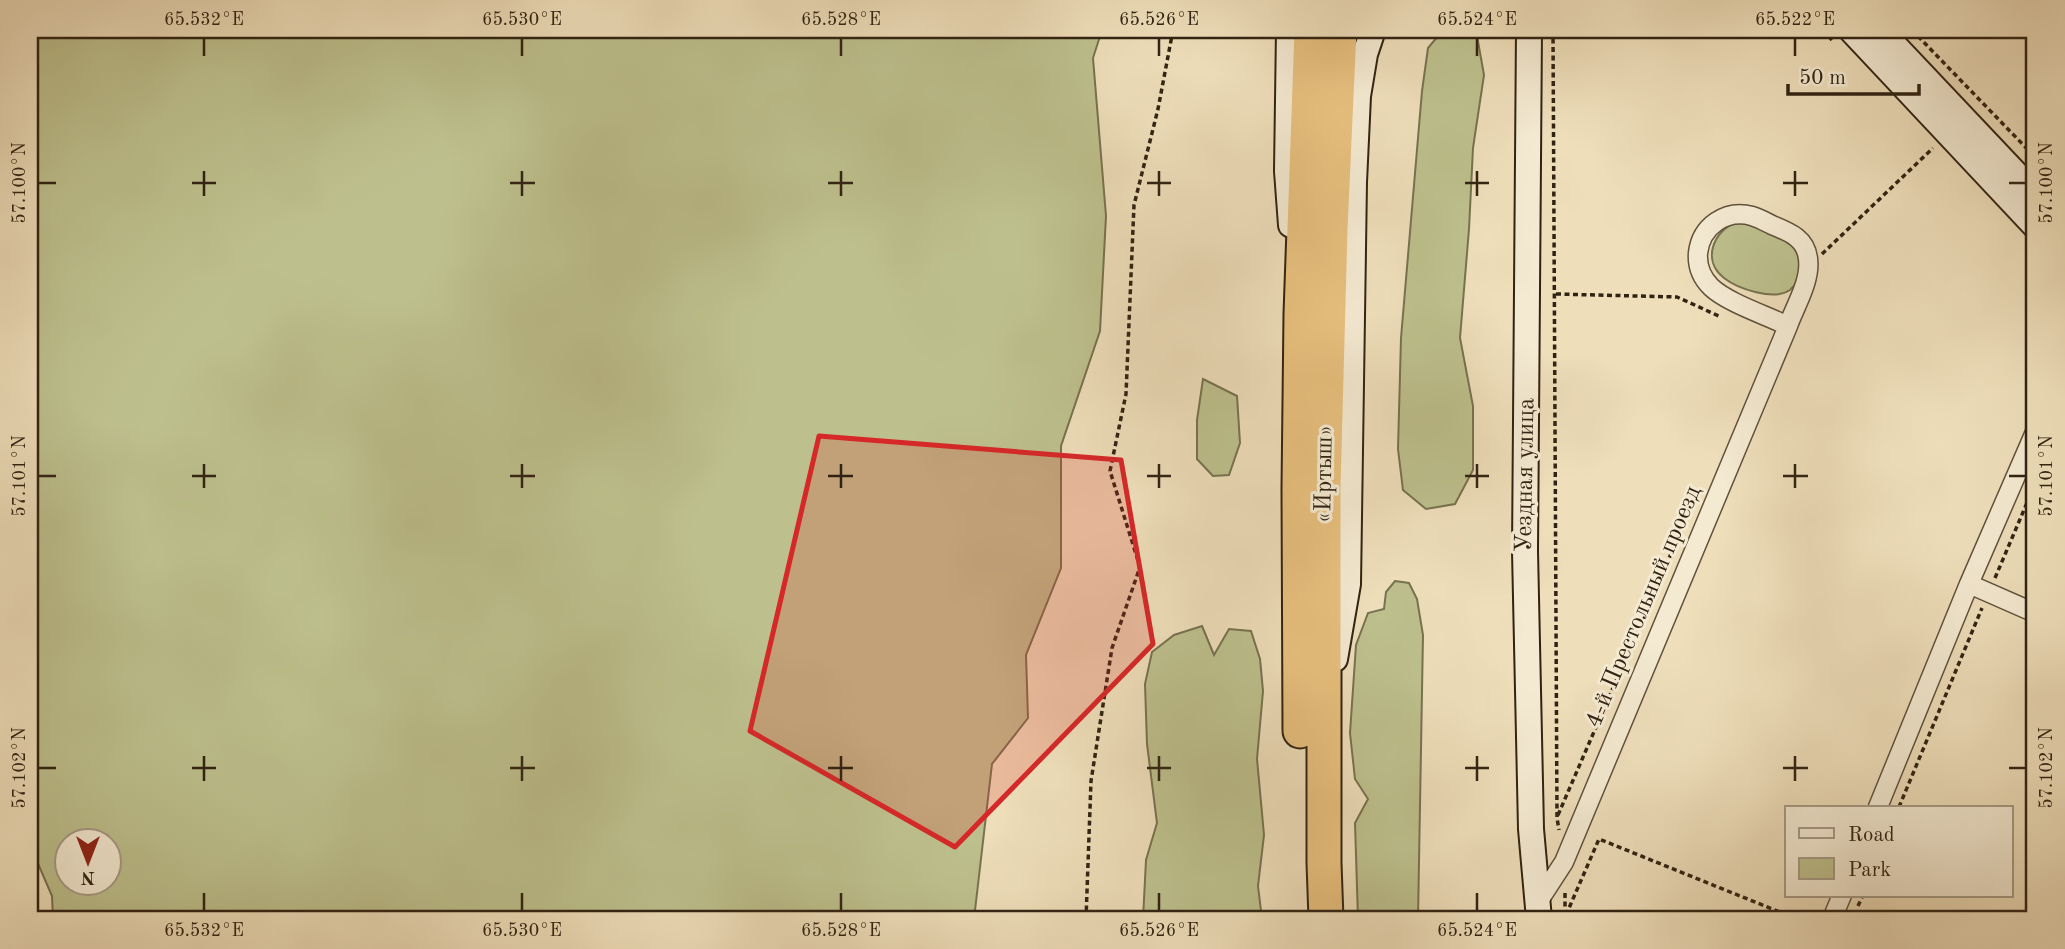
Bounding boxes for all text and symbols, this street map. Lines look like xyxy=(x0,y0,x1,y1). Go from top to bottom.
text: 65.532°E xyxy=(164,11,244,29)
text: 65.530°E xyxy=(482,11,562,29)
text: 65.528°E xyxy=(801,11,881,29)
text: 65.526°E xyxy=(1119,11,1199,29)
text: 65.524°E xyxy=(1437,11,1517,29)
text: 65.522°E xyxy=(1755,11,1835,29)
scale bar xyxy=(1788,52,1920,96)
text: 50 m xyxy=(1799,68,1846,89)
text: 57.100°N xyxy=(11,142,29,224)
text: 57.100°N xyxy=(2038,142,2056,224)
street label: Уездная улица xyxy=(1513,398,1539,552)
street label: «Иртыш» xyxy=(1312,425,1338,523)
text: 57.101°N xyxy=(11,435,29,517)
text: 57.101°N xyxy=(2038,435,2056,517)
street label: 4-й Престольный проезд xyxy=(1582,482,1706,731)
text: 57.102°N xyxy=(11,727,29,809)
text: 57.102°N xyxy=(2038,727,2056,809)
legend xyxy=(1785,806,2012,897)
text: Road xyxy=(1848,825,1895,846)
north arrow xyxy=(52,827,122,897)
text: Park xyxy=(1848,860,1891,881)
text: N xyxy=(80,867,95,886)
text: 65.532°E xyxy=(164,922,244,940)
text: 65.530°E xyxy=(482,922,562,940)
text: 65.528°E xyxy=(801,922,881,940)
text: 65.526°E xyxy=(1119,922,1199,940)
text: 65.524°E xyxy=(1437,922,1517,940)

